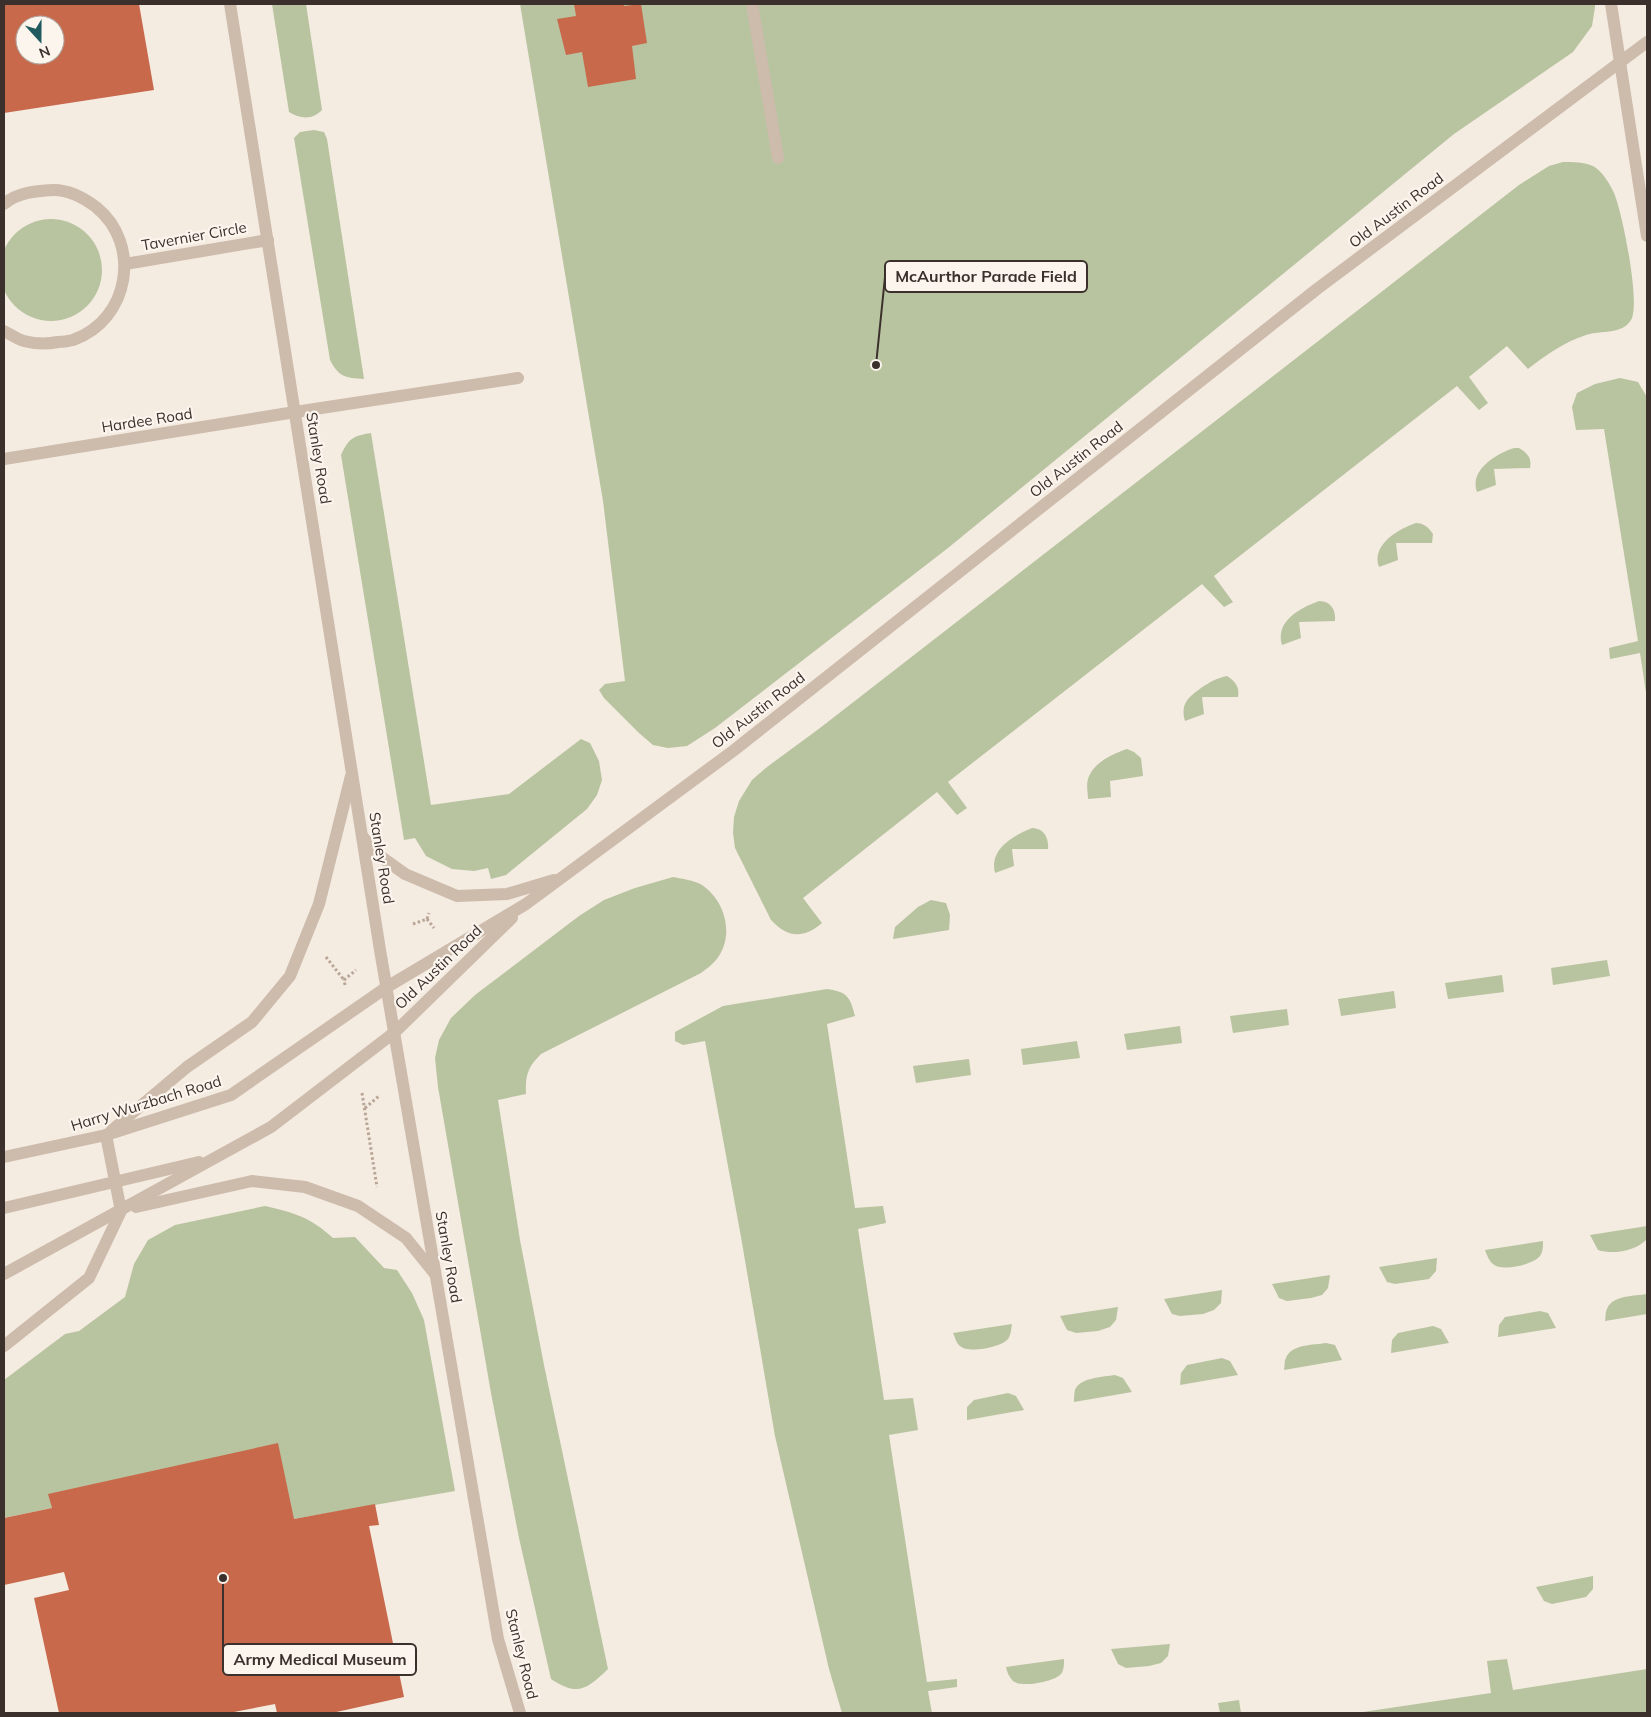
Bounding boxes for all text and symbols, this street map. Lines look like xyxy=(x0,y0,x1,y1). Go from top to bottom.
north arrow xyxy=(15,15,65,65)
text: N xyxy=(36,42,53,62)
street label: Old Austin Road xyxy=(1345,168,1447,252)
street label: Tavernier Circle xyxy=(140,217,248,255)
callout: McAurthor Parade Field xyxy=(885,261,1087,292)
text: McAurthor Parade Field xyxy=(895,266,1077,286)
street label: Hardee Road xyxy=(100,403,194,437)
street label: Stanley Road xyxy=(302,411,336,505)
street label: Old Austin Road xyxy=(1025,417,1127,501)
street label: Old Austin Road xyxy=(707,668,809,752)
street label: Stanley Road xyxy=(365,811,399,905)
street label: Old Austin Road xyxy=(391,921,485,1013)
street label: Harry Wurzbach Road xyxy=(68,1071,224,1135)
street label: Stanley Road xyxy=(432,1210,466,1304)
street label: Stanley Road xyxy=(502,1607,542,1701)
callout: Army Medical Museum xyxy=(223,1644,416,1675)
text: Army Medical Museum xyxy=(233,1649,407,1669)

